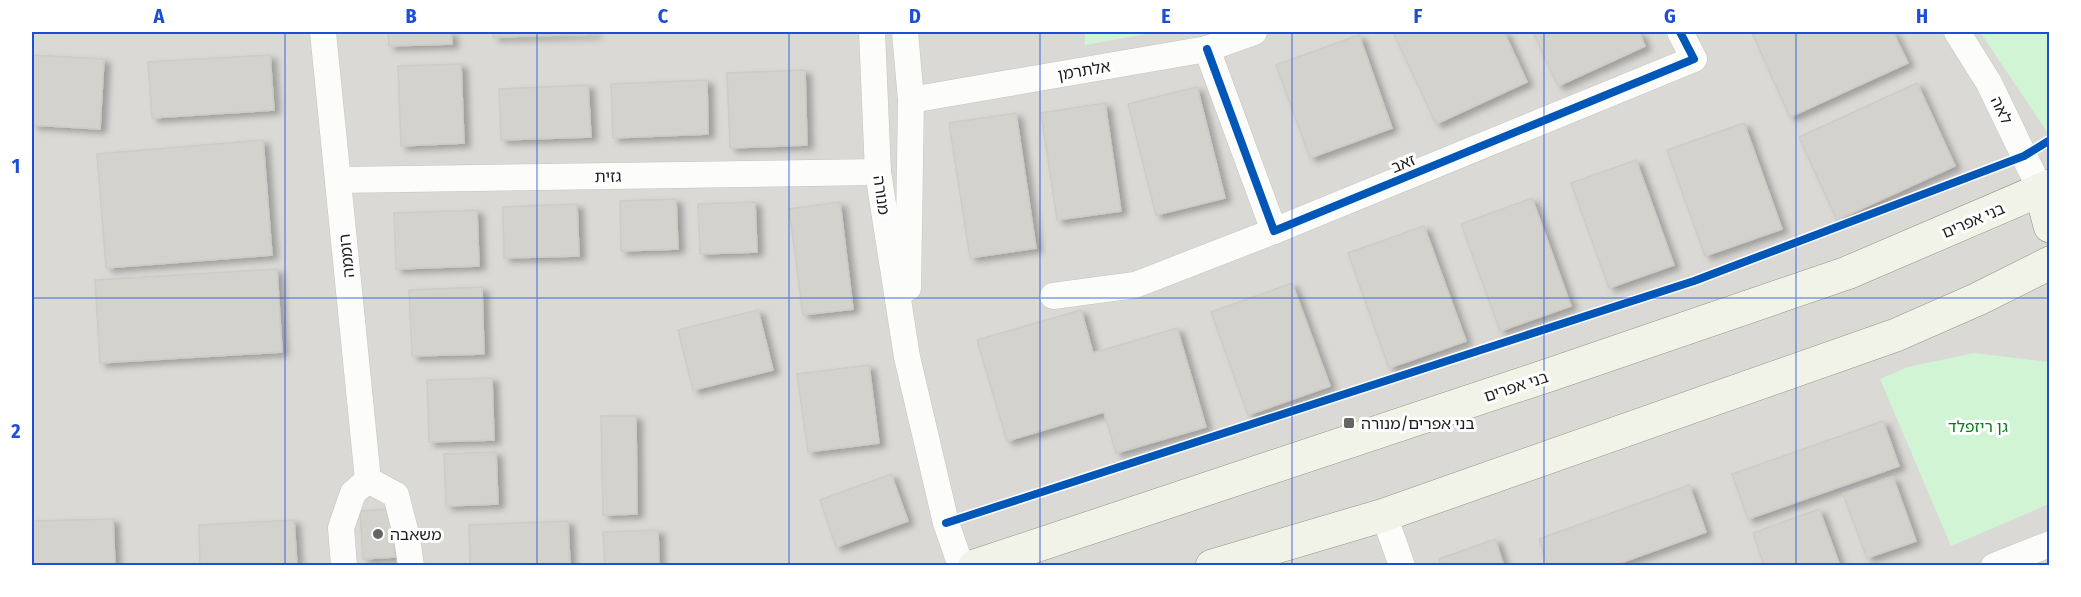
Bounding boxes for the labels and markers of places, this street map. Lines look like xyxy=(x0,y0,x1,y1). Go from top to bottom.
place label: בני אפרים/מנורה xyxy=(1361,414,1475,433)
marker: בני אפרים/מנורה xyxy=(1342,416,1356,430)
place label: משאבה xyxy=(390,525,442,544)
marker: משאבה xyxy=(371,527,385,541)

